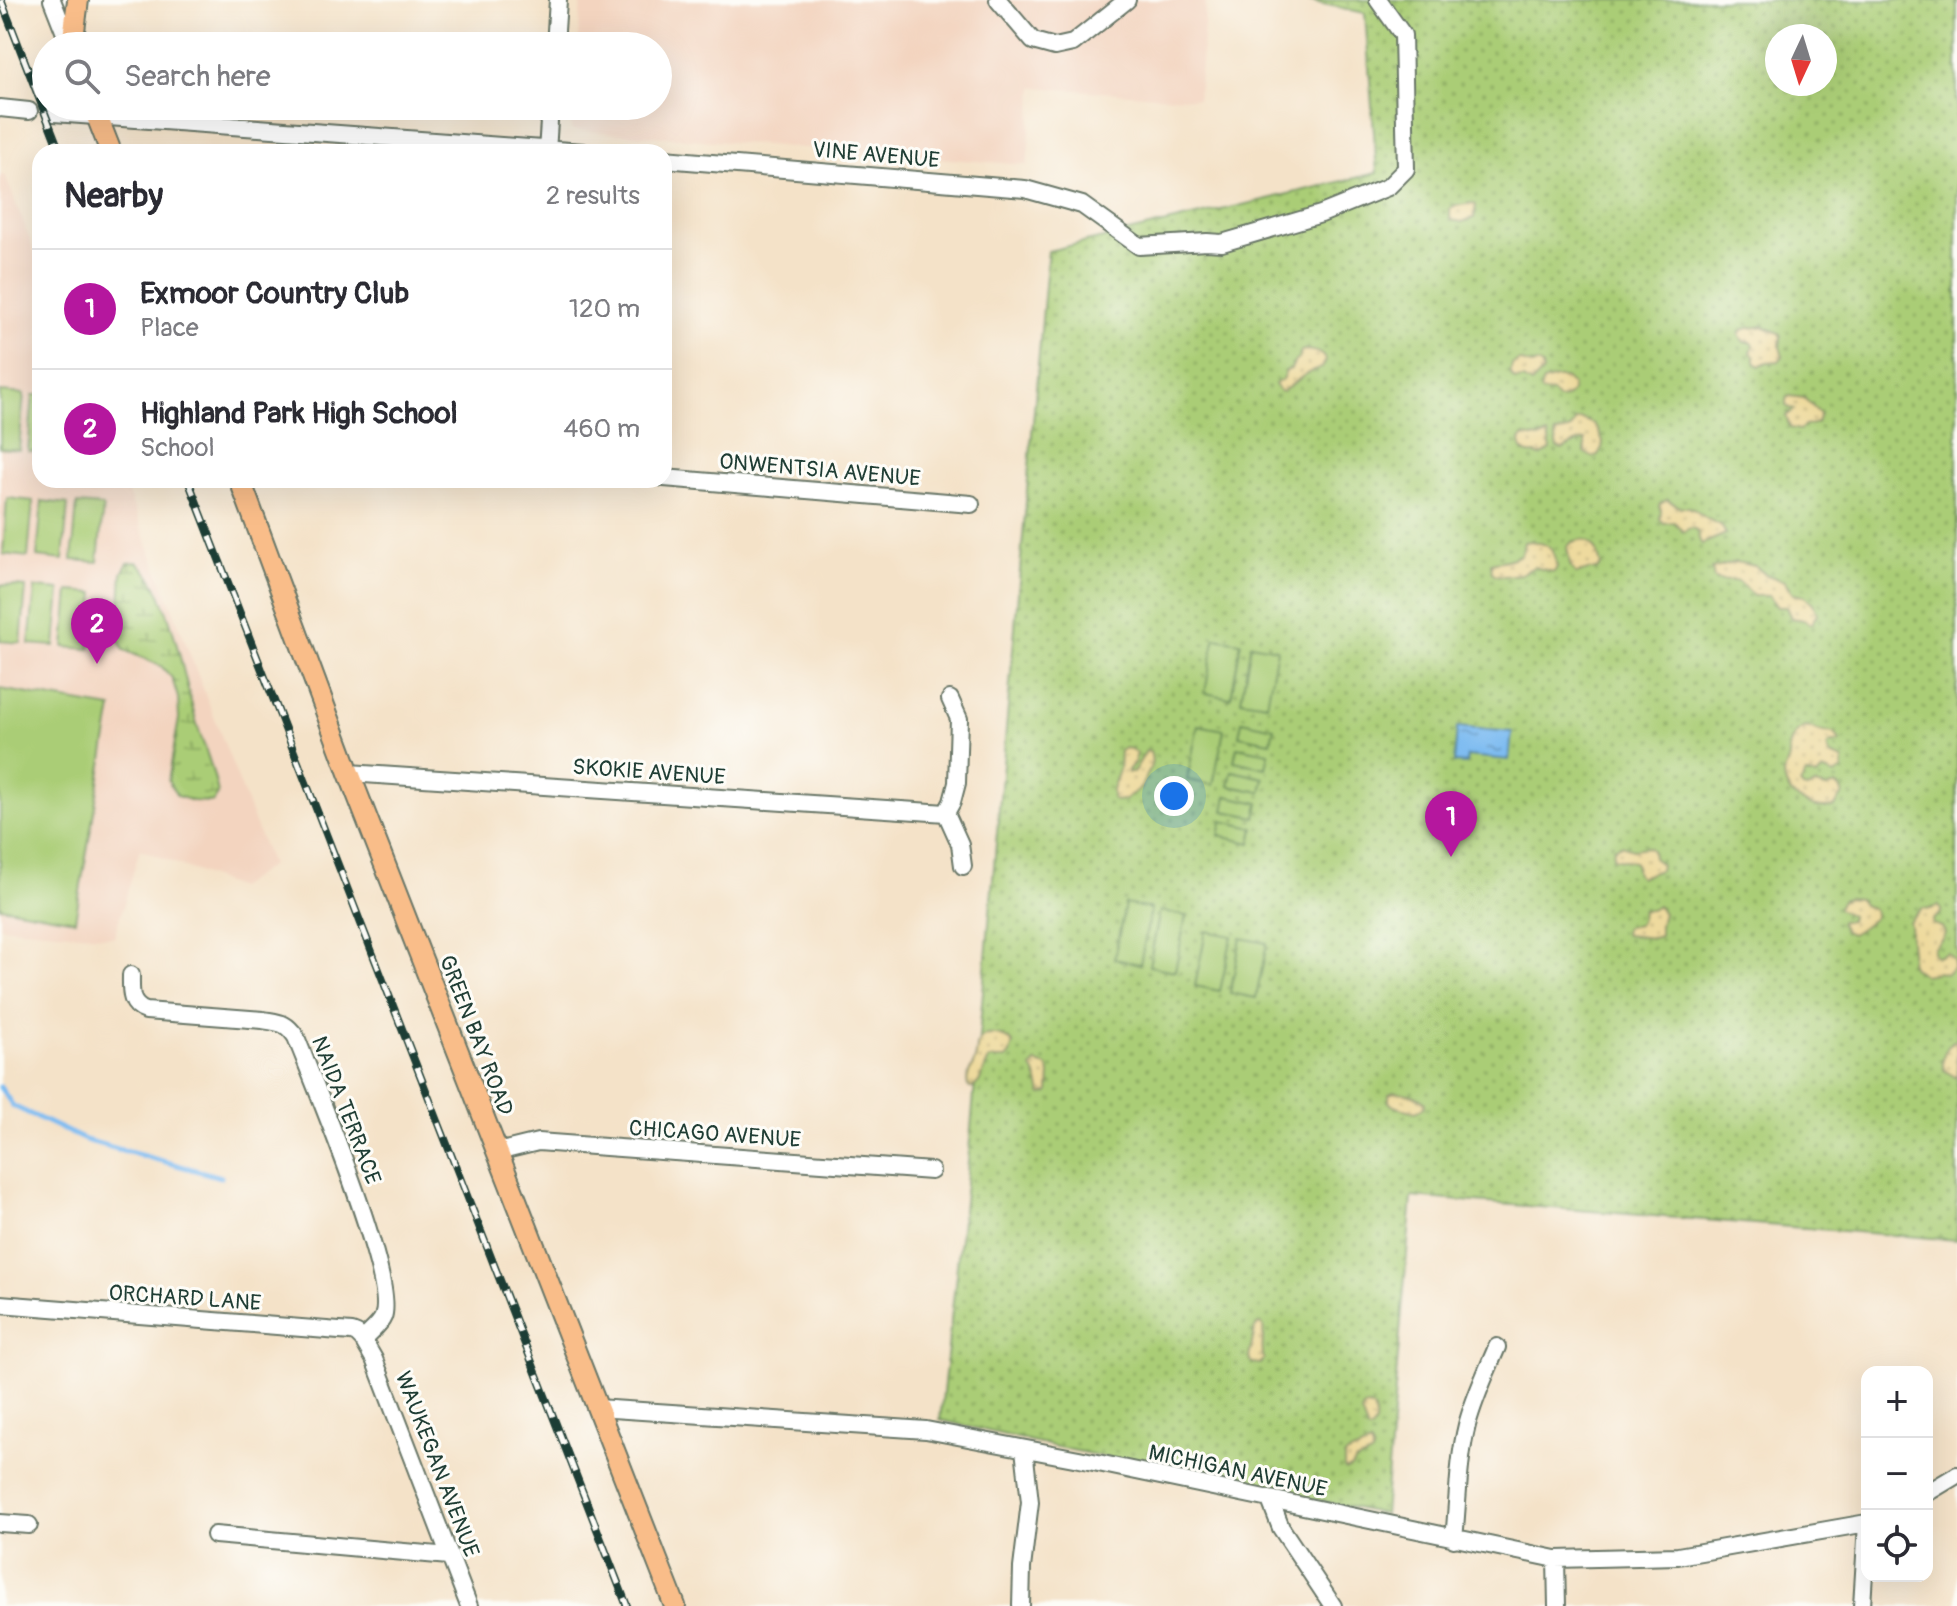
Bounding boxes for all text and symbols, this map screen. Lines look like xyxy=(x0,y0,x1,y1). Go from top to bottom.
north arrow xyxy=(1765,24,1837,96)
search box xyxy=(32,32,672,120)
icon: search xyxy=(60,54,104,98)
text: Search here xyxy=(124,58,271,95)
street label: VINE AVENUE xyxy=(811,135,941,175)
text: Nearby xyxy=(64,175,163,218)
text: 2 results xyxy=(546,180,640,212)
text: Exmoor Country Club xyxy=(140,275,409,312)
text: 1 xyxy=(85,293,95,325)
text: 120 m xyxy=(569,293,640,325)
text: Place xyxy=(140,312,199,344)
text: Highland Park High School xyxy=(140,395,458,432)
text: 2 xyxy=(83,413,97,445)
text: 460 m xyxy=(563,413,640,445)
text: School xyxy=(140,432,215,464)
street label: ONWENTSIA AVENUE xyxy=(718,447,922,493)
pin: 2 xyxy=(71,598,123,664)
street label: SKOKIE AVENUE xyxy=(572,753,726,791)
your location xyxy=(1154,776,1194,816)
pin: 1 xyxy=(1425,791,1477,857)
street label: GREEN BAY ROAD xyxy=(433,951,519,1119)
street label: NAIDA TERRACE xyxy=(305,1032,387,1188)
street label: CHICAGO AVENUE xyxy=(628,1114,802,1154)
street label: ORCHARD LANE xyxy=(108,1279,262,1317)
map controls xyxy=(1861,1366,1933,1582)
button: + xyxy=(1861,1366,1933,1438)
street label: WAUKEGAN AVENUE xyxy=(389,1367,485,1561)
street label: MICHIGAN AVENUE xyxy=(1146,1438,1330,1504)
button: − xyxy=(1861,1438,1933,1510)
button: locate xyxy=(1861,1510,1933,1582)

